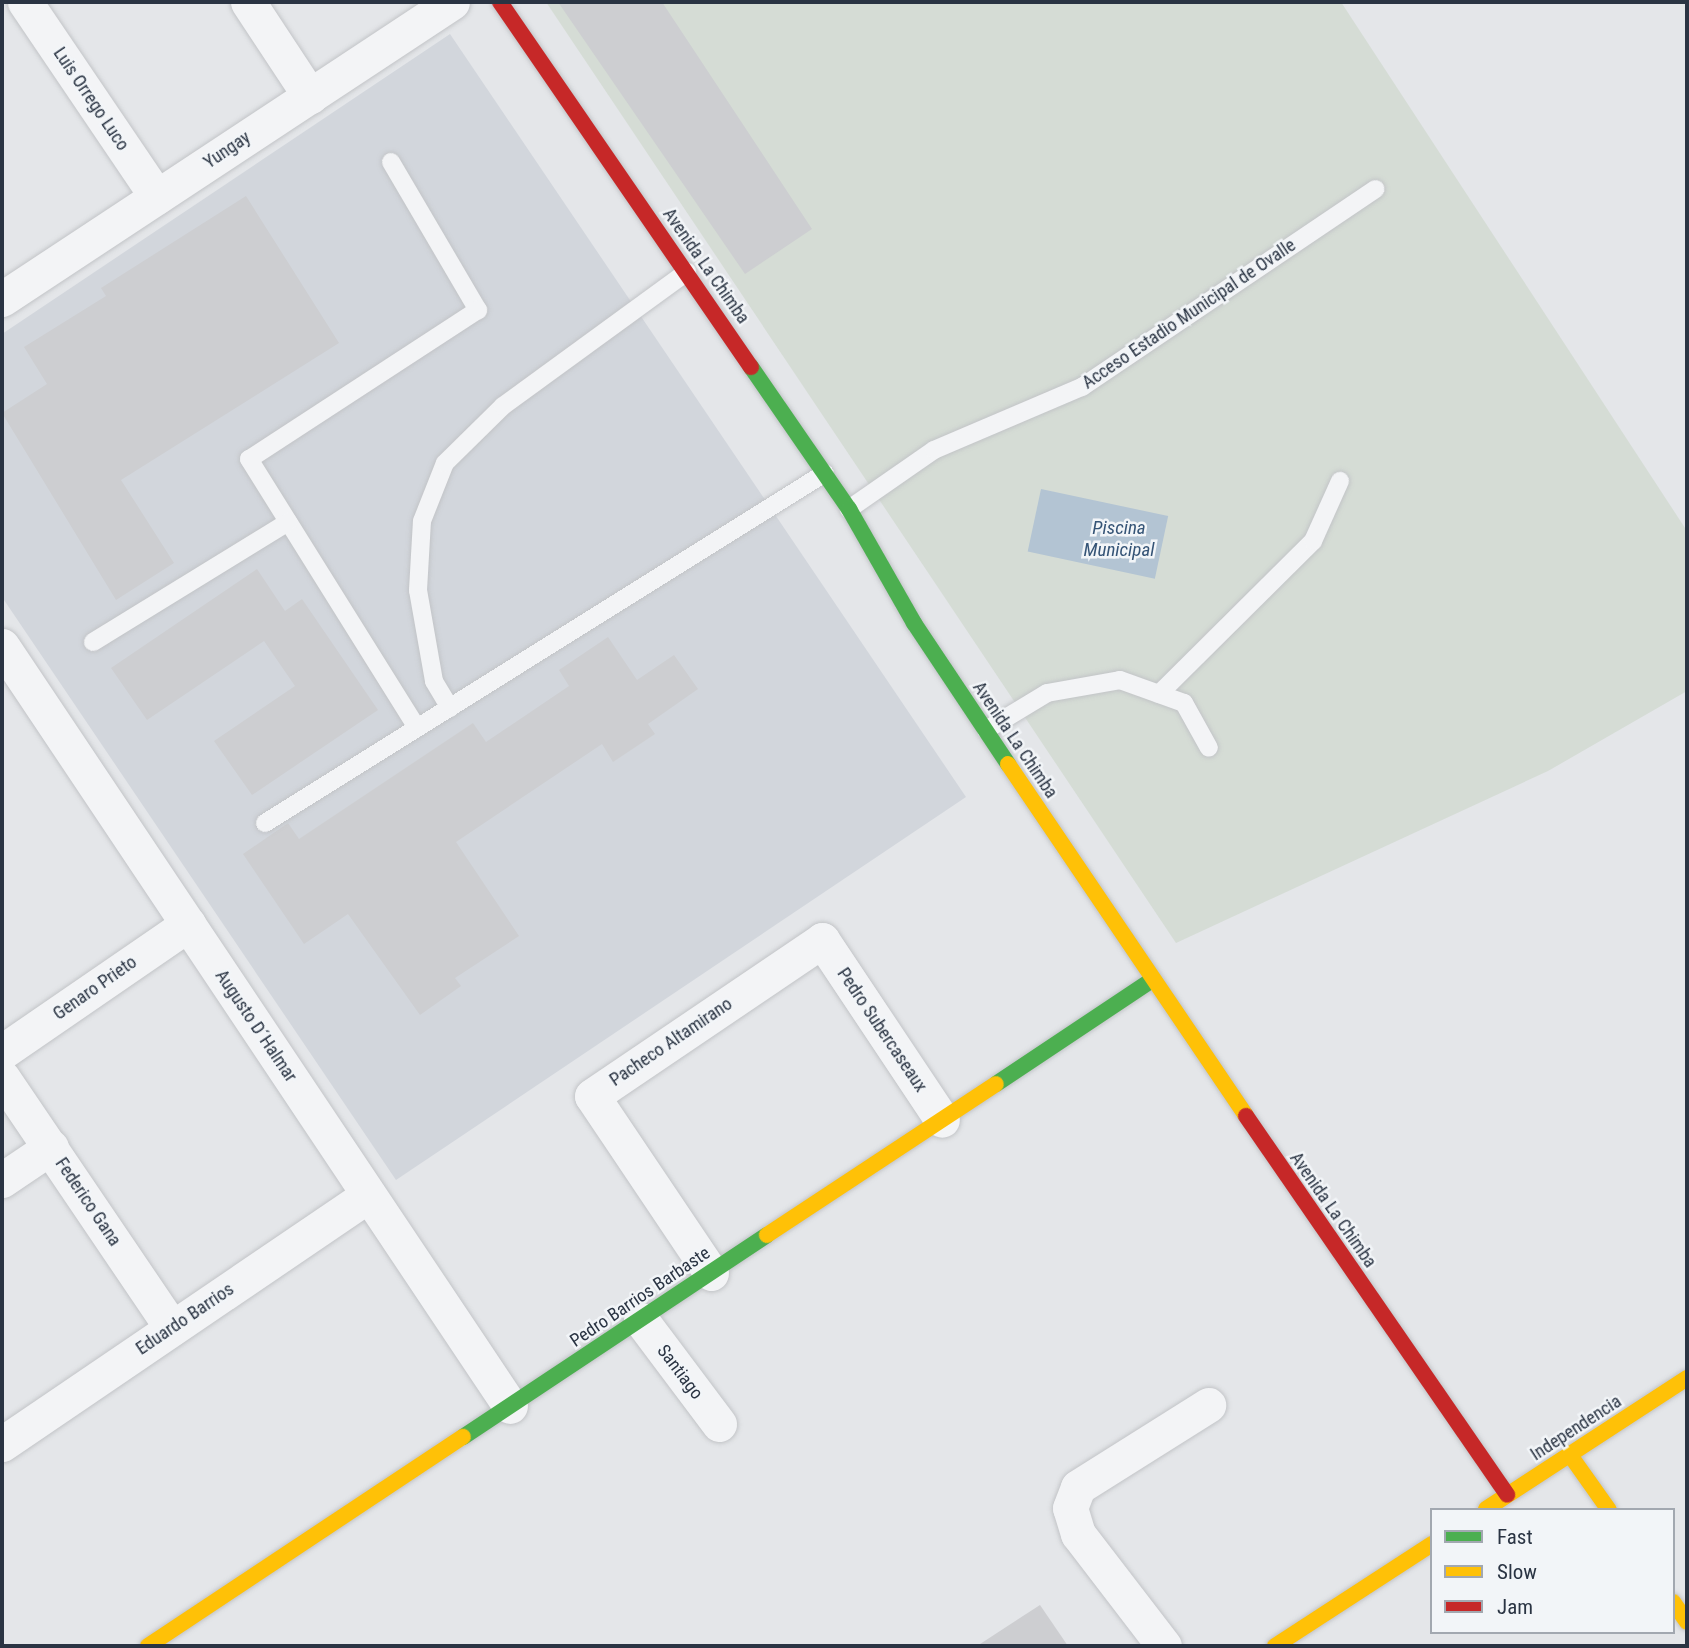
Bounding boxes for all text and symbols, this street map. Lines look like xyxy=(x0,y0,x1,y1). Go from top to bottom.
street label: Luis Orrego Luco xyxy=(49,43,133,155)
street label: Yungay xyxy=(200,127,254,173)
street label: Avenida La Chimba xyxy=(658,204,754,328)
street label: Acceso Estadio Municipal de Ovalle xyxy=(1078,234,1300,394)
water label: Piscina Municipal xyxy=(1084,517,1154,561)
street label: Avenida La Chimba xyxy=(968,678,1062,802)
street label: Genaro Prieto xyxy=(49,951,141,1025)
street label: Pedro Subercaseaux xyxy=(832,964,932,1096)
street label: Augusto D´Halmar xyxy=(211,966,301,1086)
street label: Pacheco Altamirano xyxy=(606,993,736,1091)
street label: Avenida La Chimba xyxy=(1285,1148,1381,1272)
street label: Federico Gana xyxy=(51,1154,125,1250)
street label: Pedro Barrios Barbaste xyxy=(566,1242,714,1352)
street label: Eduardo Barrios xyxy=(132,1278,238,1360)
street label: Santiago xyxy=(653,1340,707,1404)
street label: Independencia xyxy=(1527,1391,1625,1465)
legend xyxy=(1430,1508,1675,1634)
text: Fast xyxy=(1497,1525,1533,1549)
text: Slow xyxy=(1497,1560,1537,1584)
text: Jam xyxy=(1497,1595,1533,1619)

